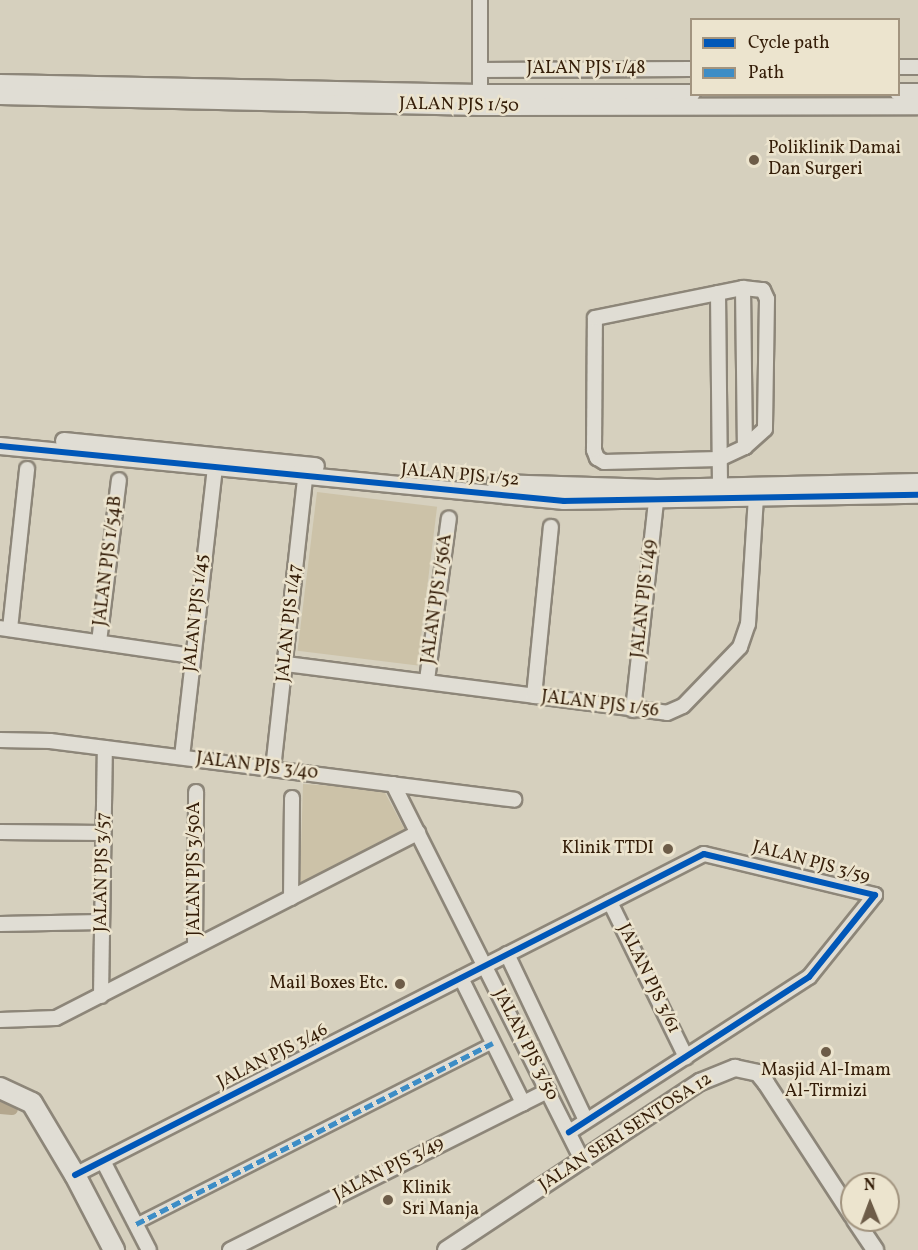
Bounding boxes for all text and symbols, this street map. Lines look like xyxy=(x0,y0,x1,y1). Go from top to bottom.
legend xyxy=(690,18,900,96)
text: Cycle path xyxy=(748,31,830,56)
street label: JALAN PJS 1/48 xyxy=(527,58,645,80)
text: Path xyxy=(748,61,784,86)
street label: JALAN PJS 1/50 xyxy=(399,94,519,118)
place label: Poliklinik Damai Dan Surgeri xyxy=(768,139,901,182)
marker: Poliklinik Damai Dan Surgeri xyxy=(745,151,763,169)
street label: JALAN PJS 1/52 xyxy=(400,460,520,492)
street label: JALAN PJS 1/54B xyxy=(90,495,128,627)
street label: JALAN PJS 1/56A xyxy=(418,533,458,665)
street label: JALAN PJS 1/49 xyxy=(628,539,662,659)
street label: JALAN PJS 1/45 xyxy=(180,553,214,673)
street label: JALAN PJS 1/47 xyxy=(273,563,307,683)
street label: JALAN PJS 1/56 xyxy=(540,687,660,723)
street label: JALAN PJS 3/40 xyxy=(195,749,319,785)
street label: JALAN PJS 3/50A xyxy=(184,802,206,936)
street label: JALAN PJS 3/57 xyxy=(91,812,115,932)
street label: JALAN PJS 3/59 xyxy=(750,837,872,889)
place label: Klinik TTDI xyxy=(561,838,654,860)
marker: Klinik TTDI xyxy=(659,840,677,858)
street label: JALAN PJS 3/61 xyxy=(612,921,684,1037)
place label: Mail Boxes Etc. xyxy=(269,973,388,995)
marker: Mail Boxes Etc. xyxy=(393,977,407,991)
street label: JALAN PJS 3/50 xyxy=(488,986,562,1104)
street label: JALAN PJS 3/46 xyxy=(214,1020,332,1094)
marker: Masjid Al-Imam Al-Tirmizi xyxy=(819,1045,833,1059)
place label: Masjid Al-Imam Al-Tirmizi xyxy=(761,1061,891,1104)
street label: JALAN SERI SENTOSA 12 xyxy=(535,1069,717,1197)
street label: JALAN PJS 3/49 xyxy=(330,1133,448,1207)
north arrow xyxy=(840,1172,900,1232)
text: N xyxy=(864,1175,876,1197)
place label: Klinik Sri Manja xyxy=(402,1179,479,1222)
marker: Klinik Sri Manja xyxy=(379,1191,397,1209)

